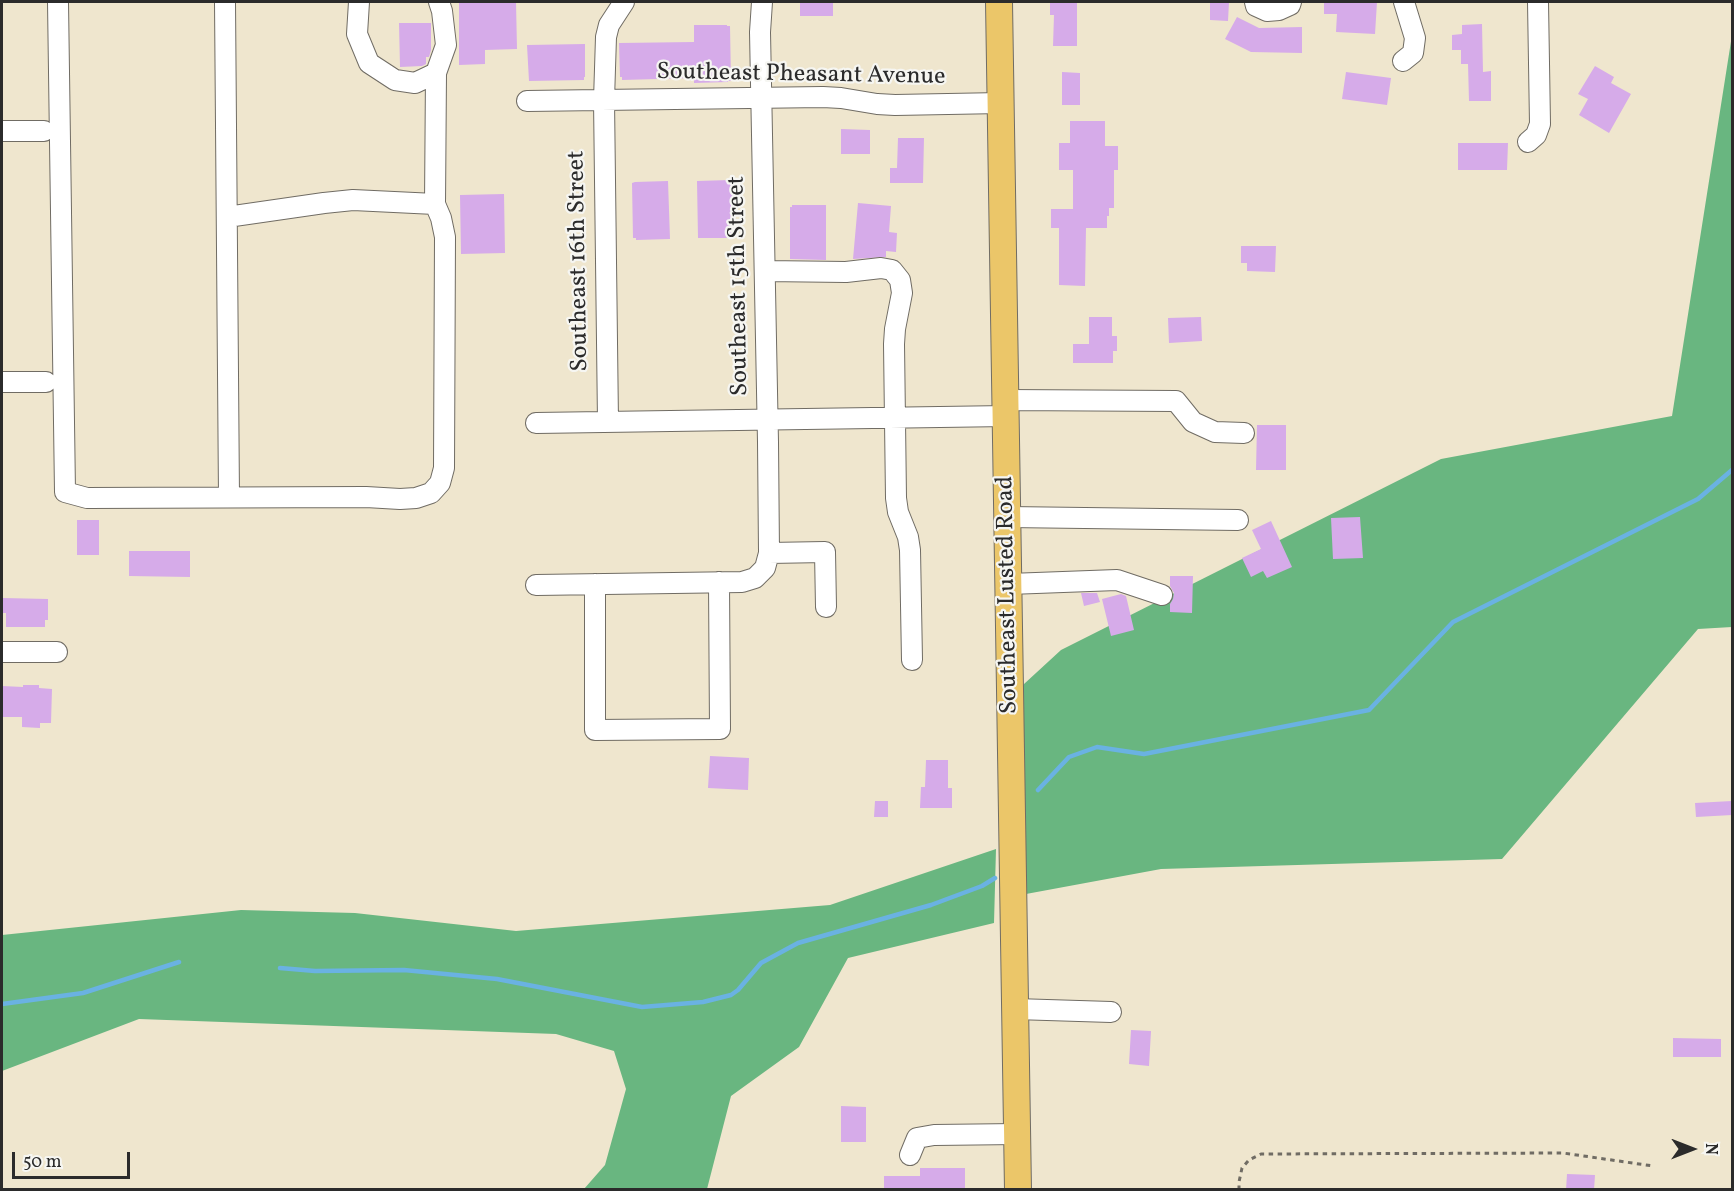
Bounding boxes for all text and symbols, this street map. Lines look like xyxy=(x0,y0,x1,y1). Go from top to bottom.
street label: Southeast Pheasant Avenue xyxy=(656,59,946,93)
street label: Southeast 16th Street xyxy=(564,150,596,372)
street label: Southeast 15th Street xyxy=(724,176,756,396)
street label: Southeast Lusted Road xyxy=(993,476,1025,714)
north arrow xyxy=(1662,1119,1722,1179)
scale bar xyxy=(15,1140,134,1178)
text: N xyxy=(1699,1143,1721,1155)
text: 50 m xyxy=(23,1150,62,1175)

